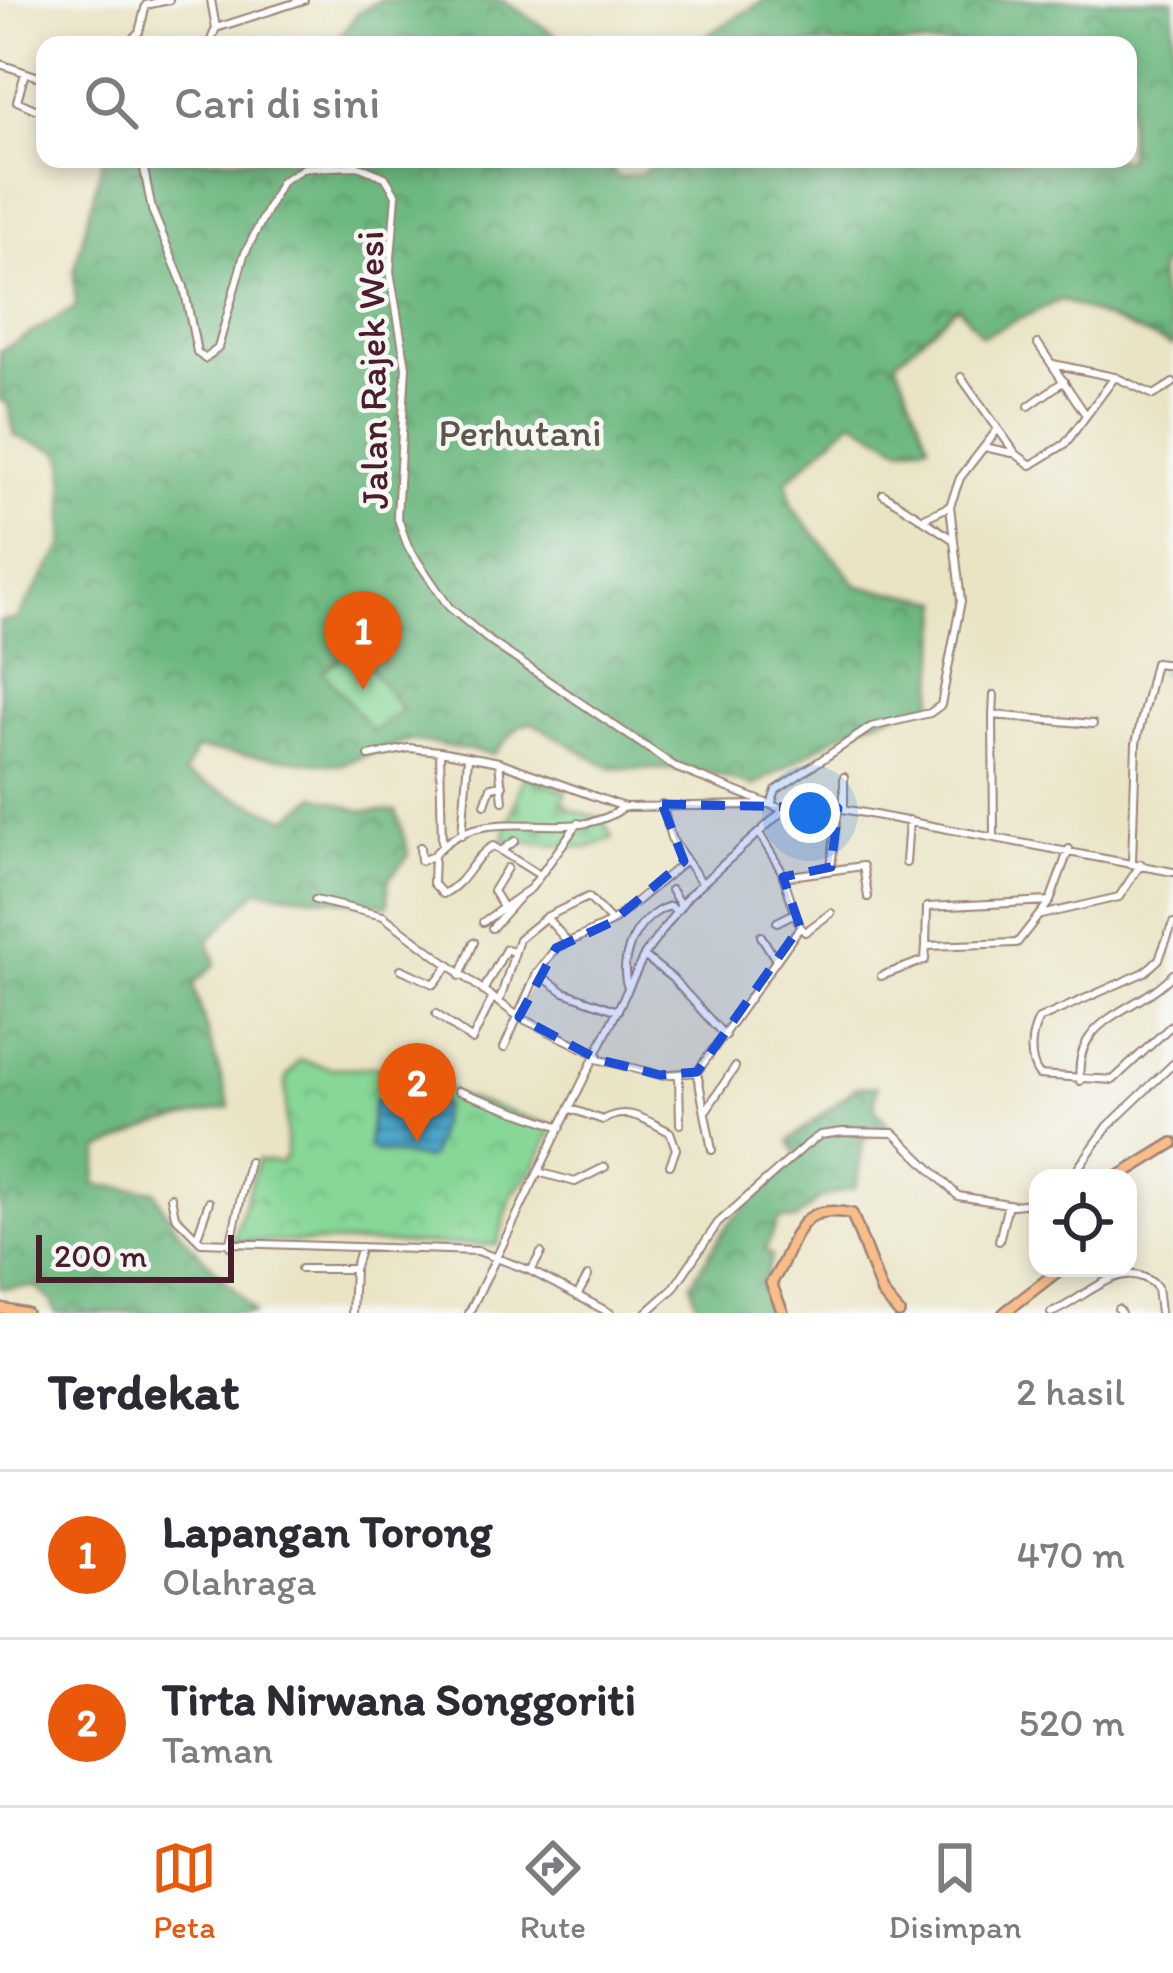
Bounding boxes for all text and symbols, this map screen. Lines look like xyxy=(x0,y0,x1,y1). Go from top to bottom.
search box xyxy=(36,36,1137,168)
icon: search xyxy=(78,69,144,135)
text: Cari di sini xyxy=(174,75,380,129)
street label: Jalan Rajek Wesi xyxy=(346,230,398,510)
park label: Perhutani xyxy=(438,409,602,456)
pin: 1 xyxy=(324,591,402,690)
your location xyxy=(780,783,840,843)
pin: 2 xyxy=(378,1043,456,1142)
map controls xyxy=(1029,1169,1137,1277)
button: locate xyxy=(1029,1169,1137,1277)
scale bar xyxy=(36,1229,234,1282)
text: 200 m xyxy=(54,1236,147,1275)
text: Terdekat xyxy=(48,1361,240,1422)
text: 2 hasil xyxy=(1016,1368,1125,1415)
text: Lapangan Torong xyxy=(162,1504,492,1558)
text: 1 xyxy=(78,1531,96,1578)
text: 470 m xyxy=(1017,1531,1125,1578)
text: Olahraga xyxy=(162,1558,316,1605)
text: Tirta Nirwana Songgoriti xyxy=(162,1672,636,1726)
text: 2 xyxy=(77,1699,97,1746)
text: 520 m xyxy=(1018,1699,1125,1746)
text: Taman xyxy=(162,1726,273,1773)
tab: Peta xyxy=(151,1835,217,1946)
tab: Rute xyxy=(520,1835,586,1946)
tab: Disimpan xyxy=(889,1835,1022,1946)

